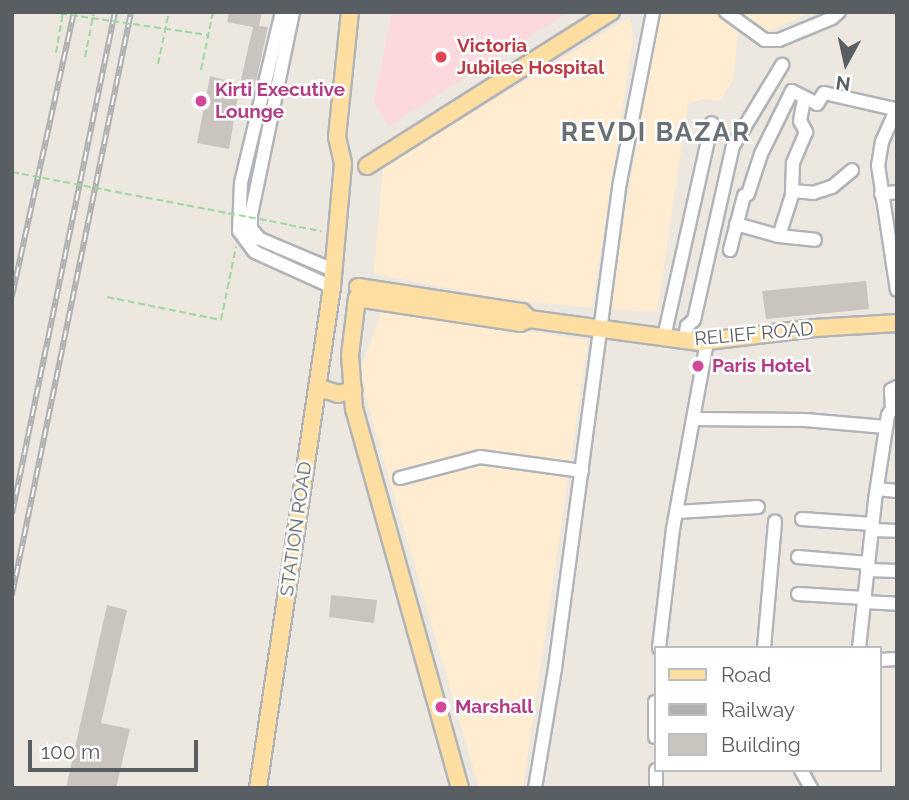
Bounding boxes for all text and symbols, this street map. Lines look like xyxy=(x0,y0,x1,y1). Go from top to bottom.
north arrow xyxy=(811,28,881,98)
place label: Victoria Jubilee Hospital xyxy=(457,35,604,79)
marker: Victoria Jubilee Hospital xyxy=(431,47,451,67)
text: N xyxy=(834,72,852,96)
place label: Kirti Executive Lounge xyxy=(215,79,345,123)
marker: Kirti Executive Lounge xyxy=(193,93,209,109)
district label: REVDI BAZAR xyxy=(562,117,750,149)
street label: RELIEF ROAD xyxy=(693,317,815,351)
place label: Paris Hotel xyxy=(712,355,811,377)
marker: Paris Hotel xyxy=(690,358,706,374)
street label: STATION ROAD xyxy=(275,460,317,598)
legend xyxy=(654,646,881,772)
text: Road xyxy=(721,662,771,687)
place label: Marshall xyxy=(455,696,533,718)
text: Railway xyxy=(721,697,795,722)
marker: Marshall xyxy=(433,699,449,715)
scale bar xyxy=(32,726,201,770)
text: Building xyxy=(721,732,801,757)
text: 100 m xyxy=(41,739,100,764)

